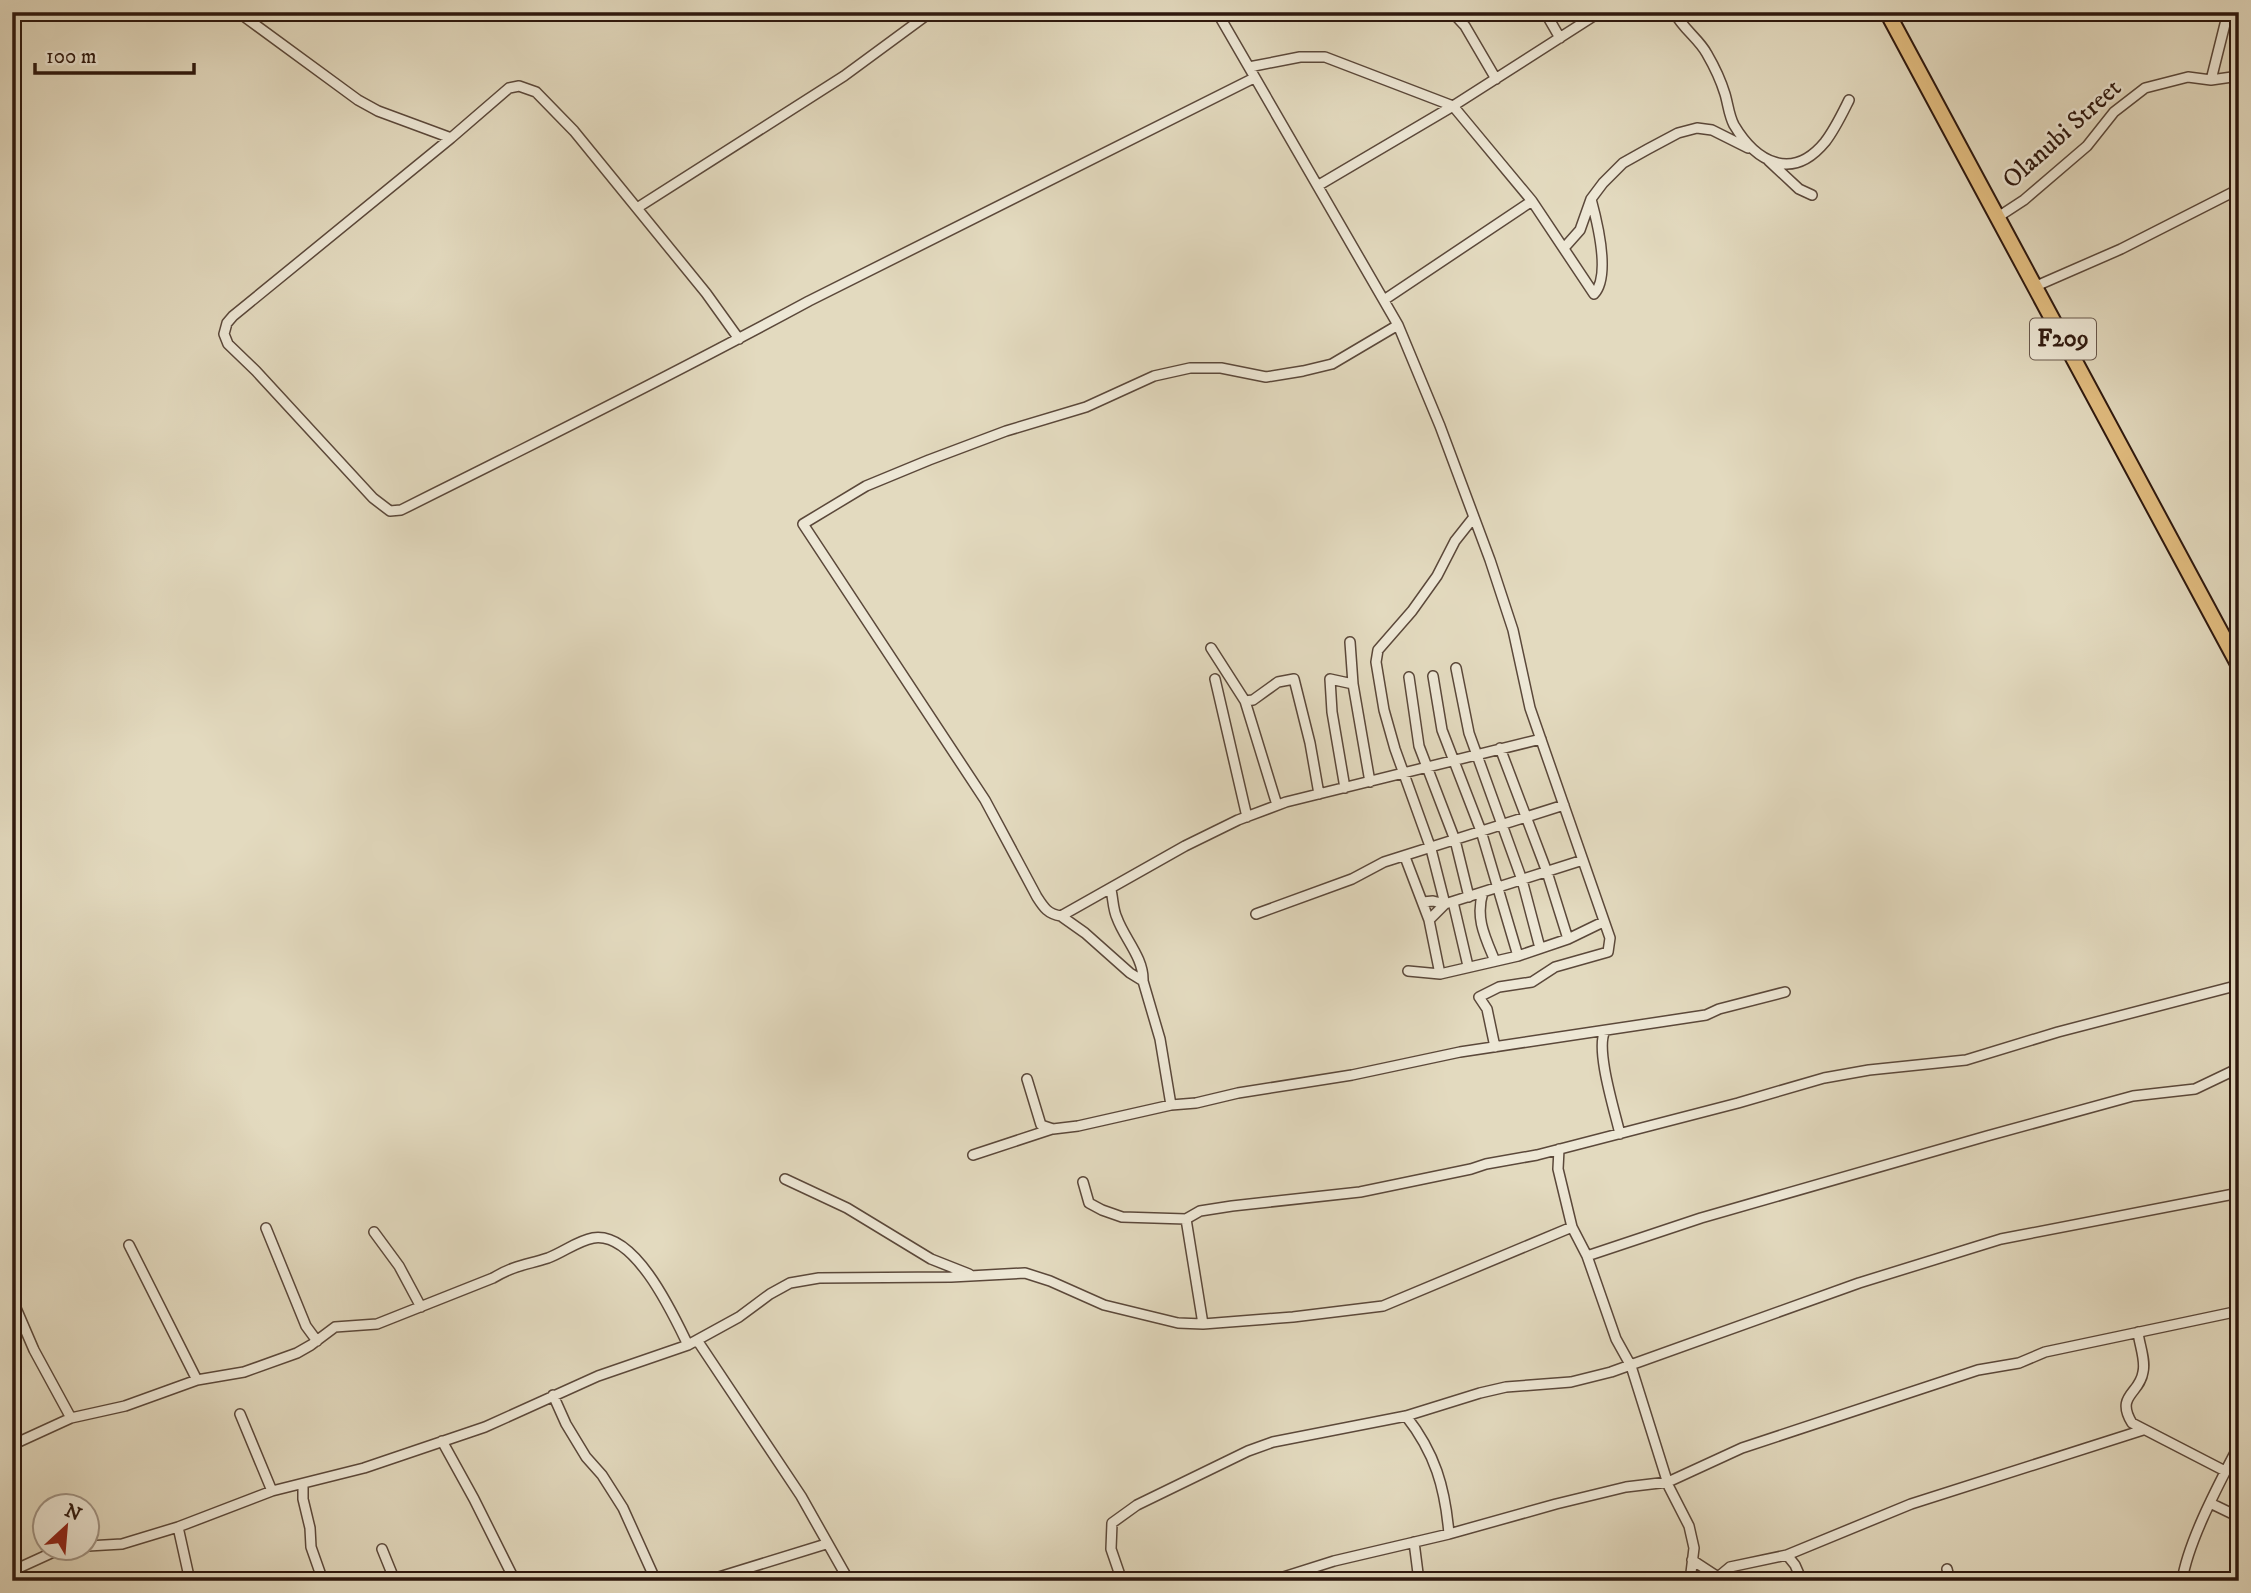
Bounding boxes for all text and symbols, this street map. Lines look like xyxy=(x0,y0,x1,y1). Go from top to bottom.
scale bar xyxy=(35,32,194,76)
text: 100 m xyxy=(46,44,97,70)
street label: Olanubi Street xyxy=(1996,72,2128,196)
road number: F209 xyxy=(2030,318,2096,360)
north arrow xyxy=(32,1492,102,1562)
text: N xyxy=(61,1499,85,1527)

